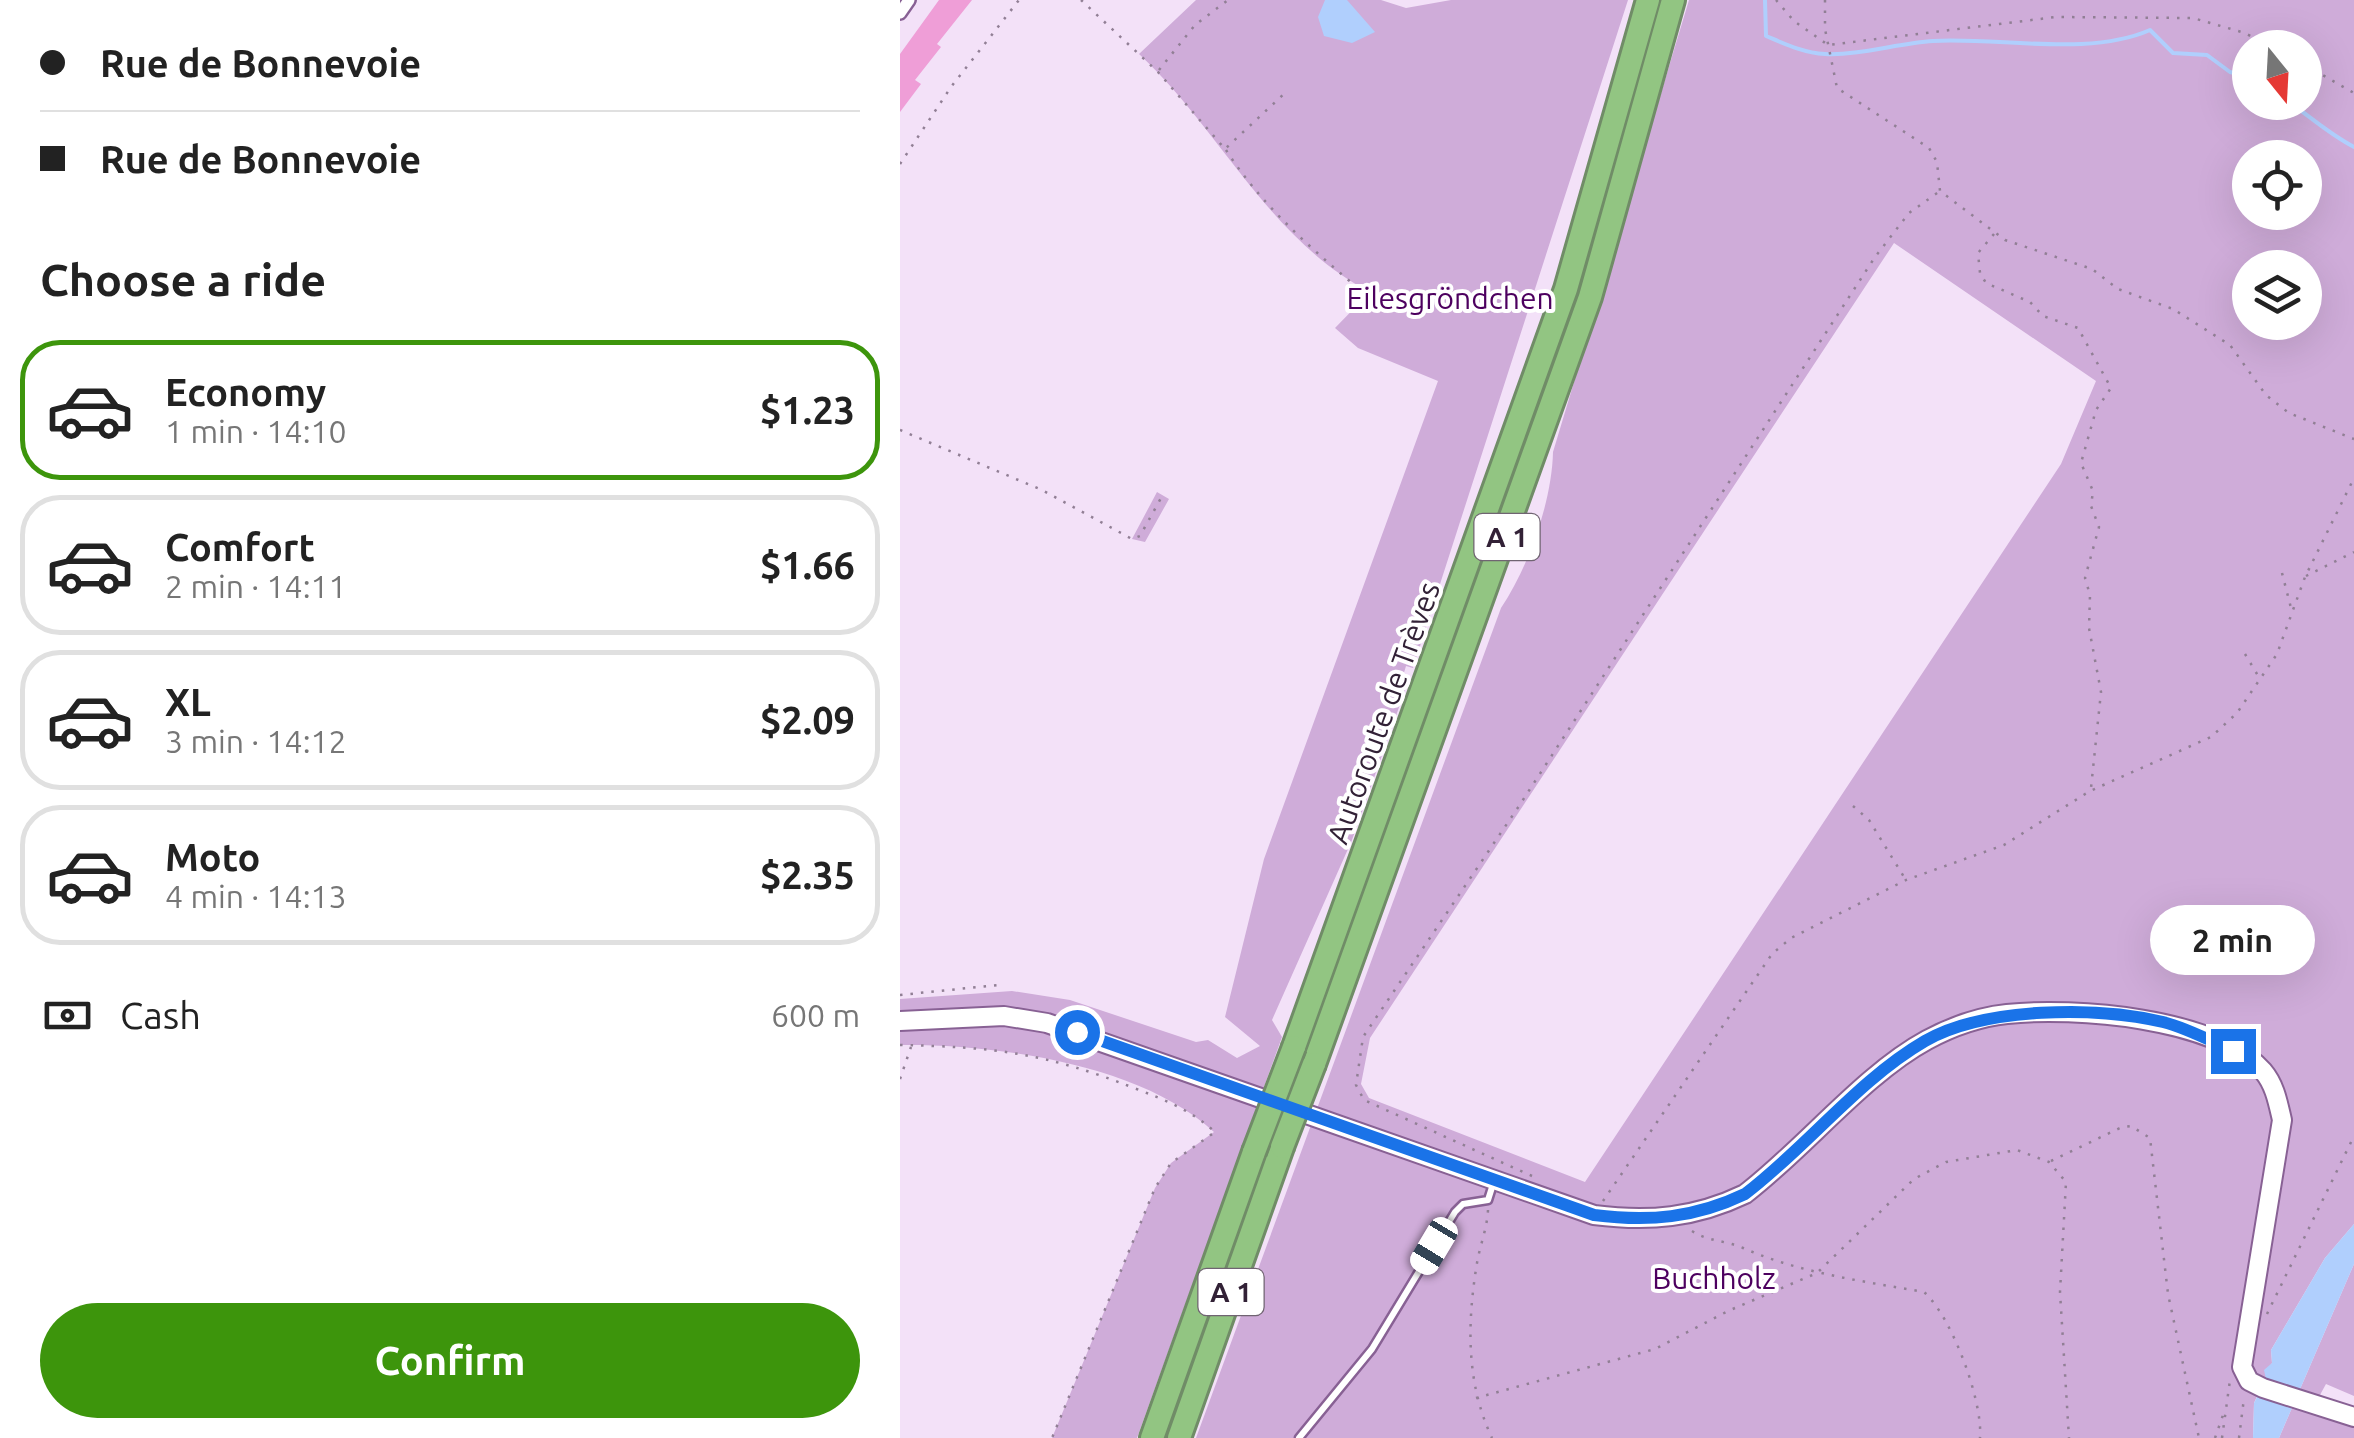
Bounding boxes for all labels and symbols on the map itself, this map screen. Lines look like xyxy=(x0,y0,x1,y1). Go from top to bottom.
north arrow xyxy=(2232,30,2322,120)
park label: Eilesgröndchen xyxy=(1346,281,1554,315)
road number: A 1 xyxy=(1474,514,1540,560)
street label: Autoroute de Trèves xyxy=(1320,577,1446,848)
callout: 2 min xyxy=(2150,906,2316,976)
route start xyxy=(1055,1010,1100,1055)
route end xyxy=(2211,1029,2256,1074)
car xyxy=(1406,1213,1462,1279)
park label: Buchholz xyxy=(1652,1261,1776,1295)
road number: A 1 xyxy=(1198,1269,1264,1315)

